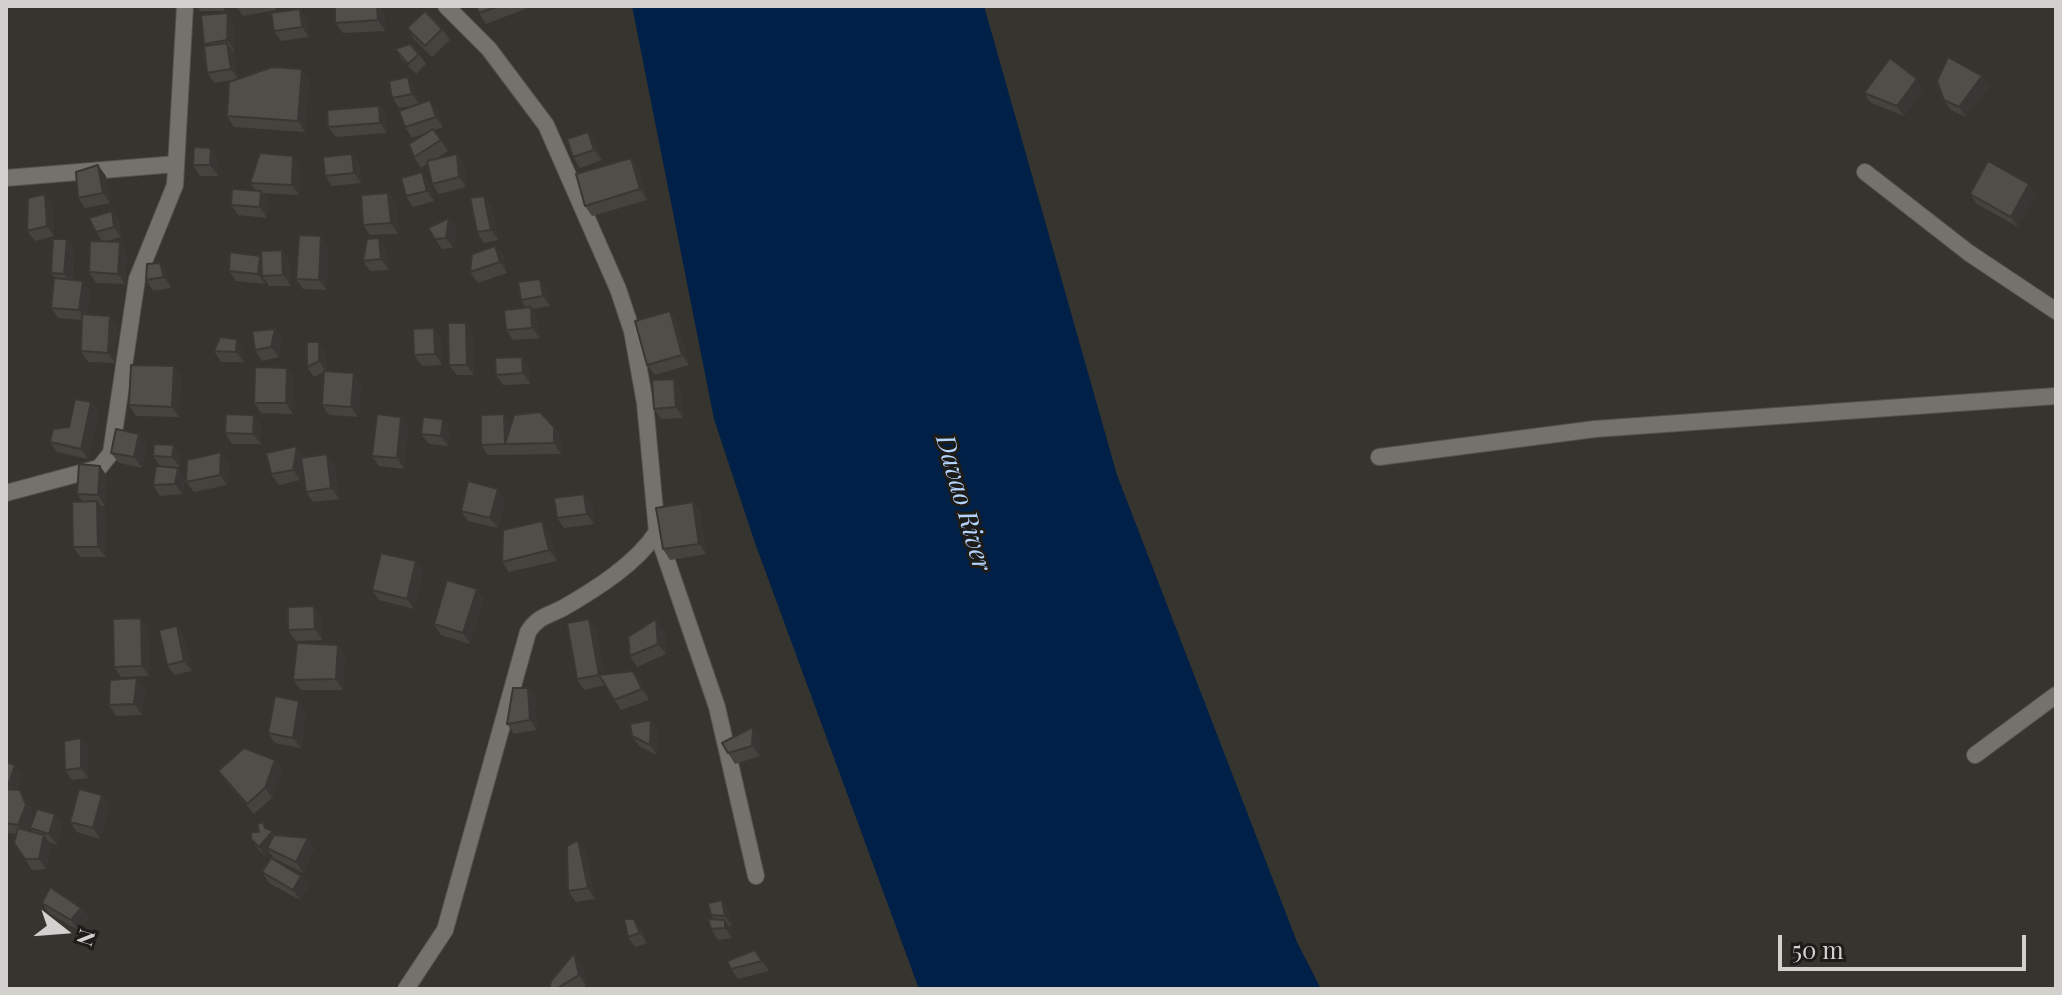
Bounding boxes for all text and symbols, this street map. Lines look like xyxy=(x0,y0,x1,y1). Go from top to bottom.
water label: Davao River xyxy=(929,431,997,575)
north arrow xyxy=(24,891,104,971)
scale bar xyxy=(1782,919,2030,969)
text: N xyxy=(70,926,104,950)
text: 50 m xyxy=(1792,933,1844,965)

